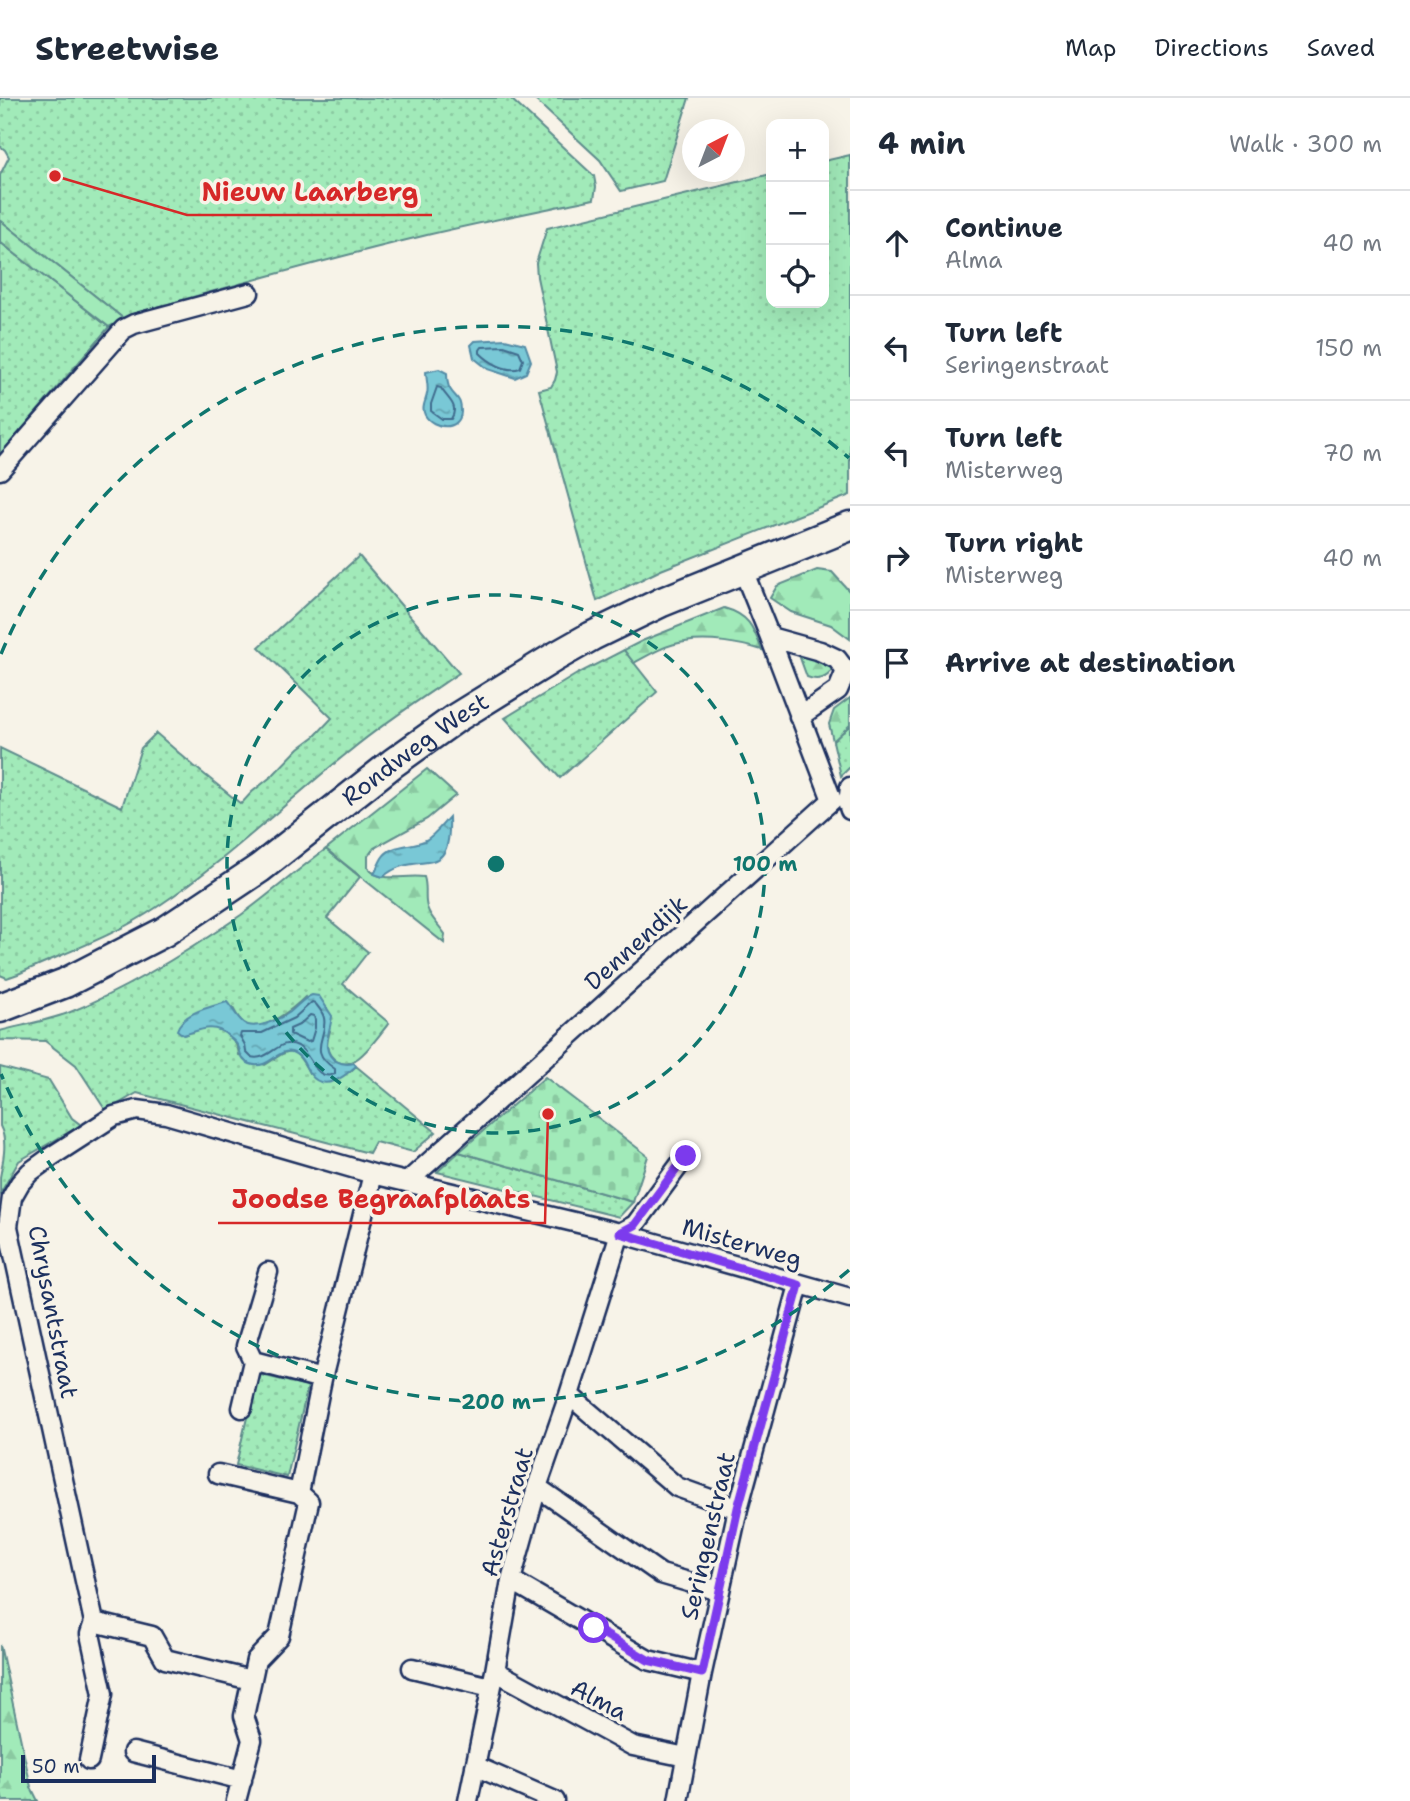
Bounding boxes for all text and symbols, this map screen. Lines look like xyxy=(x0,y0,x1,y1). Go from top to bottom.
text: Streetwise xyxy=(35,26,219,71)
text: Map xyxy=(1065,32,1116,64)
text: Directions xyxy=(1154,32,1269,64)
text: Saved xyxy=(1307,32,1375,64)
north arrow xyxy=(682,119,745,182)
map controls xyxy=(766,119,829,308)
button: + xyxy=(766,119,829,182)
text: 4 min xyxy=(878,123,965,164)
text: Walk · 300 m xyxy=(1229,129,1382,159)
callout: Nieuw Laarberg xyxy=(187,168,432,215)
text: Nieuw Laarberg xyxy=(202,174,419,209)
button: − xyxy=(766,182,829,245)
text: Continue xyxy=(945,210,1063,245)
icon: ahead xyxy=(878,224,916,262)
text: 40 m xyxy=(1322,228,1382,258)
button: locate xyxy=(766,245,829,308)
text: Alma xyxy=(945,245,1003,275)
text: Turn left xyxy=(945,315,1062,350)
icon: left xyxy=(878,329,916,367)
text: 150 m xyxy=(1315,333,1382,363)
text: Seringenstraat xyxy=(945,350,1109,380)
text: Turn left xyxy=(945,420,1062,455)
icon: left xyxy=(878,434,916,472)
text: 70 m xyxy=(1323,438,1382,468)
text: Misterweg xyxy=(945,455,1063,485)
text: Turn right xyxy=(945,525,1083,560)
icon: right xyxy=(878,539,916,577)
text: 40 m xyxy=(1322,543,1382,573)
text: Misterweg xyxy=(945,560,1063,590)
icon: arrive xyxy=(878,644,916,682)
text: Arrive at destination xyxy=(945,645,1235,680)
street label: Rondweg West xyxy=(335,686,495,813)
text: 100 m xyxy=(733,850,797,878)
centre of rings xyxy=(484,852,508,876)
street label: Dennendijk xyxy=(578,888,694,998)
route end xyxy=(670,1140,701,1171)
callout: Joodse Begraafplaats xyxy=(218,1176,545,1223)
text: Joodse Begraafplaats xyxy=(231,1181,531,1216)
street label: Misterweg xyxy=(678,1211,806,1275)
street label: Chrysantstraat xyxy=(21,1223,85,1401)
text: 200 m xyxy=(461,1388,531,1416)
street label: Asterstraat xyxy=(473,1444,541,1580)
street label: Seringenstraat xyxy=(673,1449,743,1623)
route start xyxy=(578,1612,609,1643)
street label: Alma xyxy=(565,1672,633,1728)
scale bar xyxy=(21,1752,156,1784)
text: 50 m xyxy=(32,1754,80,1779)

